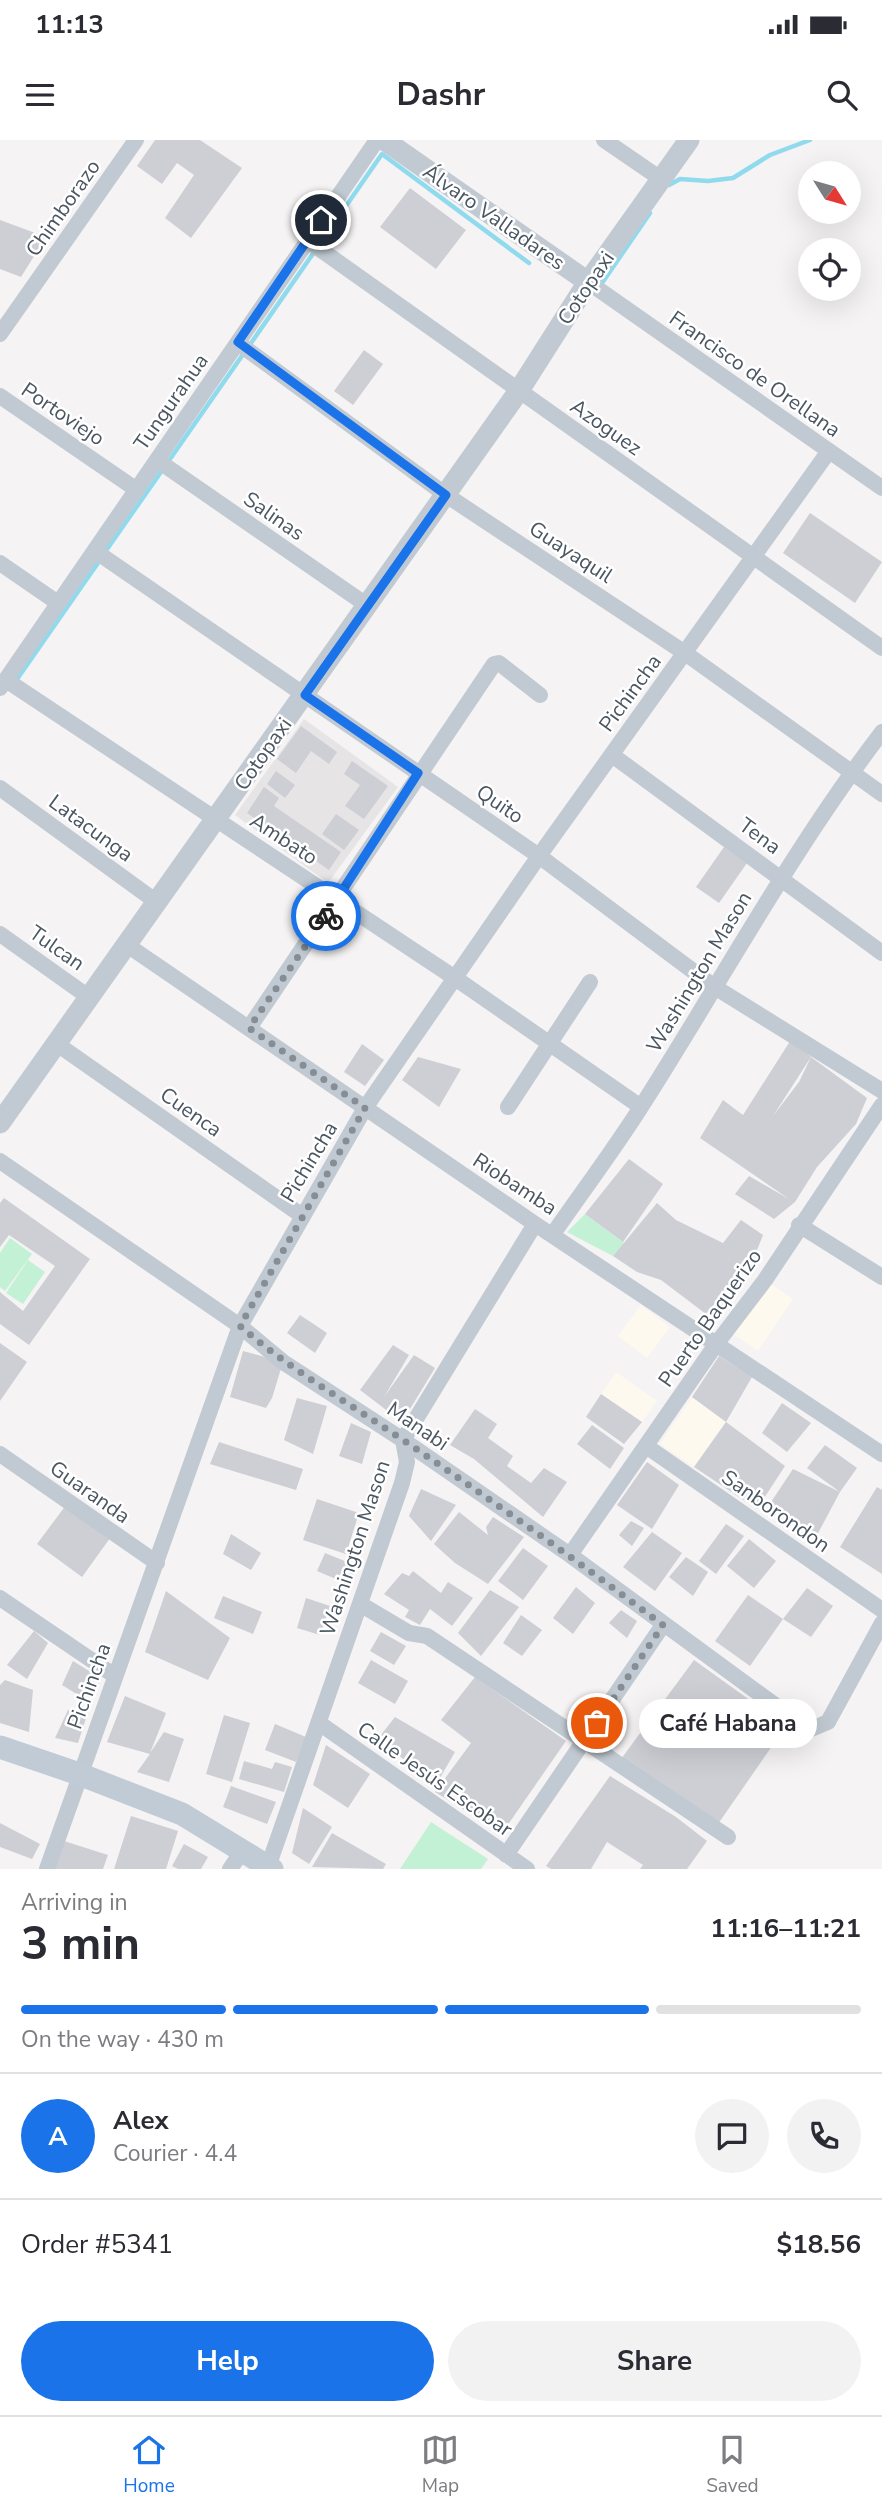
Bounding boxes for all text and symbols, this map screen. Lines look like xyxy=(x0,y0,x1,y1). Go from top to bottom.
text: 11:13 xyxy=(35,7,104,42)
text: Dashr xyxy=(397,73,485,116)
icon: menu xyxy=(21,76,59,114)
icon: search xyxy=(823,76,861,114)
street label: Chimborazo xyxy=(19,154,107,262)
street label: Álvaro Valladares xyxy=(417,158,571,276)
north arrow xyxy=(798,161,861,224)
map controls xyxy=(798,161,861,301)
pin xyxy=(291,190,351,250)
icon: home xyxy=(302,201,340,239)
button: locate xyxy=(798,238,861,301)
street label: Cotopaxi xyxy=(551,246,621,330)
street label: Francisco de Orellana xyxy=(664,304,846,444)
street label: Tungurahua xyxy=(127,348,215,456)
street label: Portoviejo xyxy=(16,376,110,452)
street label: Azoguez xyxy=(565,392,648,462)
street label: Salinas xyxy=(238,485,310,547)
street label: Guayaquil xyxy=(524,514,619,590)
street label: Pichincha xyxy=(592,649,668,737)
street label: Cotopaxi xyxy=(228,712,298,796)
street label: Quito xyxy=(471,778,529,830)
street label: Latacunga xyxy=(43,788,139,868)
street label: Ambato xyxy=(245,807,323,871)
street label: Tena xyxy=(733,811,787,861)
courier xyxy=(291,881,361,951)
street label: Washington Mason xyxy=(640,886,758,1058)
icon: bike xyxy=(307,897,345,935)
street label: Tulcan xyxy=(24,919,90,977)
street label: Cuenca xyxy=(154,1081,228,1143)
street label: Pichincha xyxy=(274,1116,344,1208)
street label: Riobamba xyxy=(467,1146,563,1222)
street label: Puerto Baquerizo xyxy=(652,1243,768,1393)
street label: Manabi xyxy=(381,1395,455,1457)
street label: Guaranda xyxy=(44,1454,136,1530)
street label: Washington Mason xyxy=(313,1457,397,1639)
street label: Sanborondon xyxy=(716,1463,836,1559)
street label: Pichincha xyxy=(61,1639,117,1733)
pin xyxy=(567,1693,627,1753)
callout: Café Habana xyxy=(639,1698,818,1748)
icon: bag xyxy=(578,1704,616,1742)
text: Café Habana xyxy=(659,1708,797,1739)
street label: Calle Jesús Escobar xyxy=(352,1715,519,1843)
text: Arriving in xyxy=(21,1887,128,1918)
text: 11:16–11:21 xyxy=(710,1911,861,1946)
text: 3 min xyxy=(21,1912,140,1975)
text: On the way · 430 m xyxy=(21,2024,224,2055)
button: chat xyxy=(695,2099,769,2173)
button: phone xyxy=(787,2099,861,2173)
text: Alex xyxy=(113,2103,169,2138)
text: A xyxy=(48,2119,68,2154)
text: Courier · 4.4 xyxy=(113,2138,237,2169)
text: Order #5341 xyxy=(21,2227,173,2262)
text: $18.56 xyxy=(777,2227,861,2262)
button: Help xyxy=(21,2321,434,2401)
button: Share xyxy=(448,2321,861,2401)
tab: Home xyxy=(123,2431,175,2499)
tab: Map xyxy=(421,2431,459,2499)
tab: Saved xyxy=(706,2431,759,2499)

